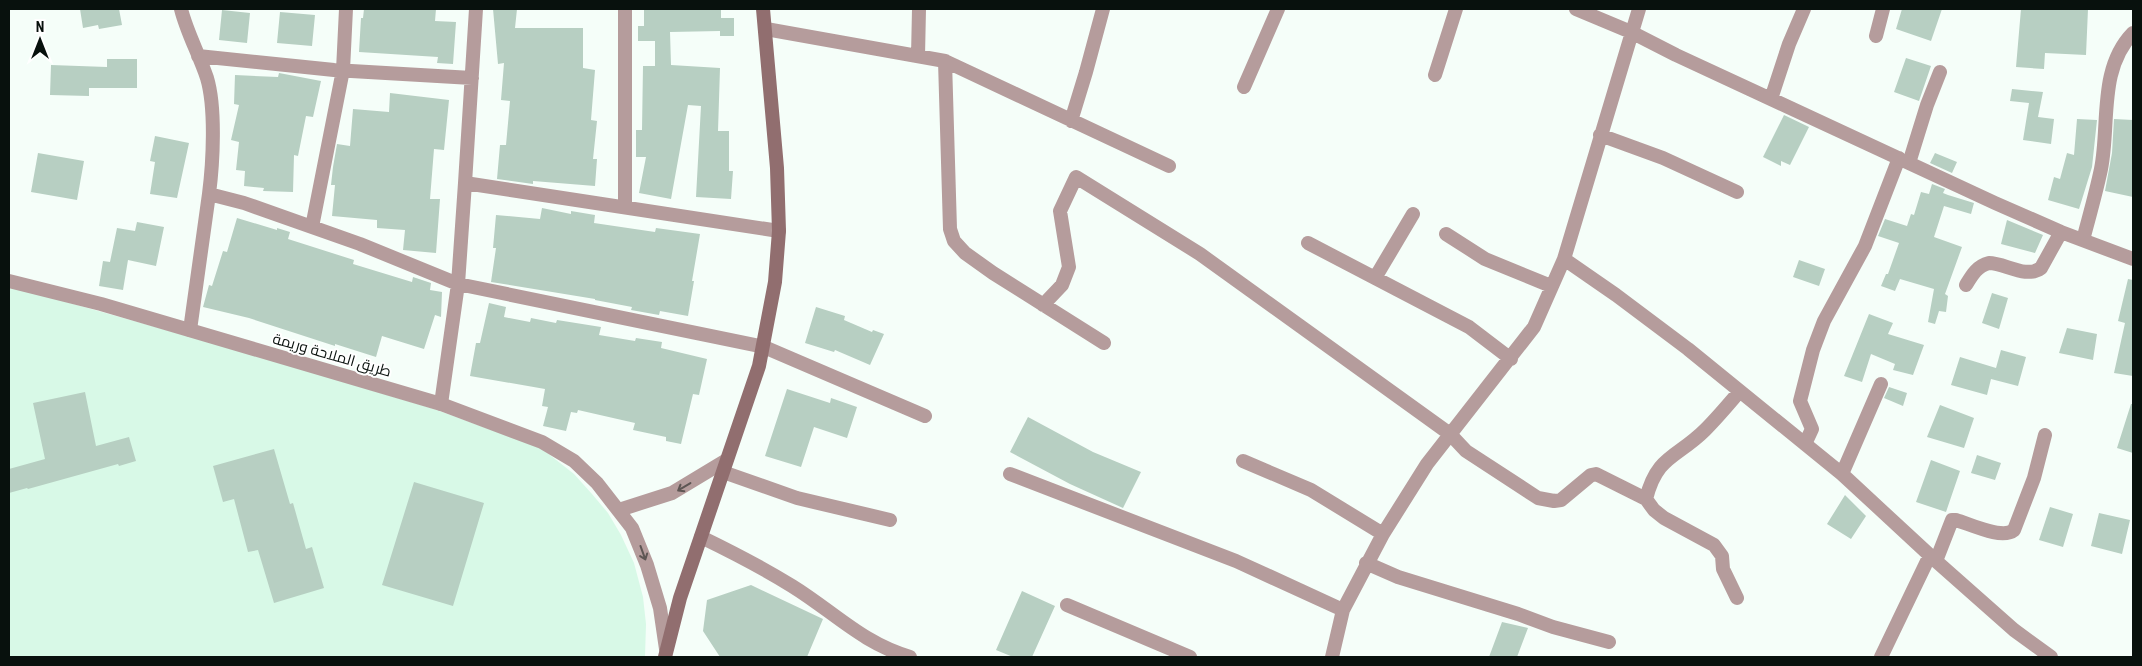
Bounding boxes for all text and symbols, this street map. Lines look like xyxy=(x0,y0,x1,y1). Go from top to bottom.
north arrow xyxy=(15,15,65,65)
text: N xyxy=(36,19,44,35)
street label: طريق الملاحة وريمة xyxy=(270,329,393,382)
one-way arrow xyxy=(677,482,691,492)
one-way arrow xyxy=(639,544,648,560)

